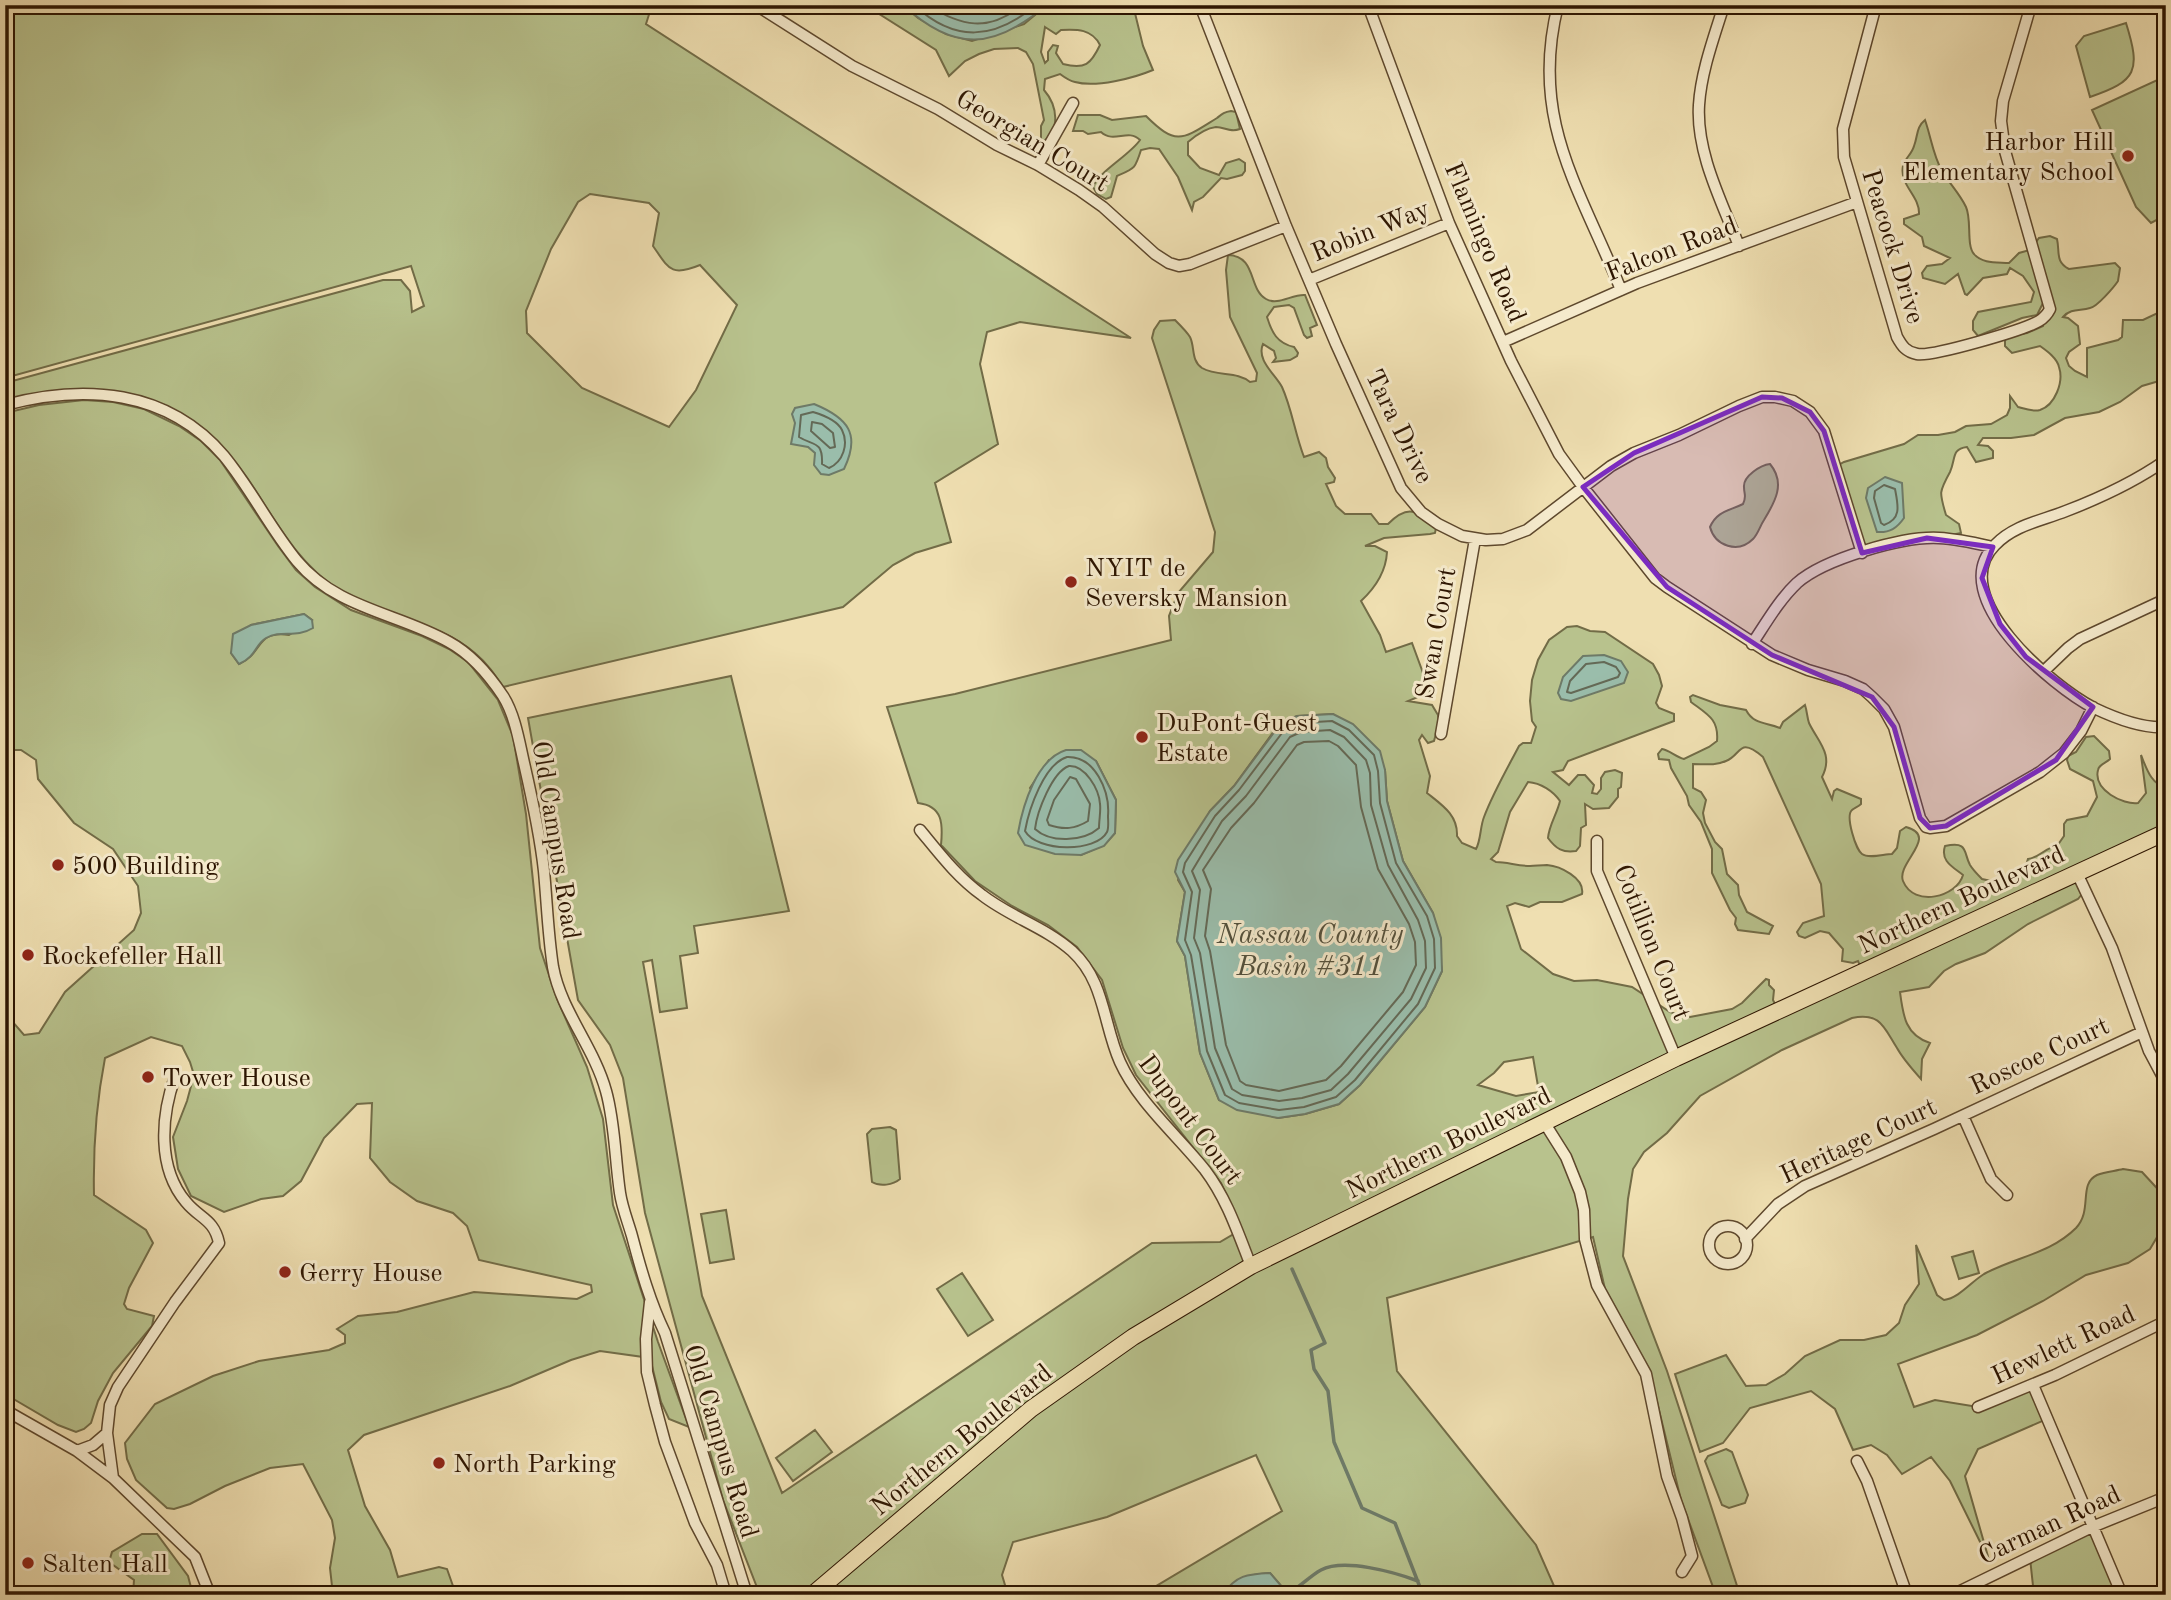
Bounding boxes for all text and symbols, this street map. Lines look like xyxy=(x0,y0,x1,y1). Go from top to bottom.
street label: Georgian Court xyxy=(951,86,1113,198)
place label: Harbor Hill Elementary School xyxy=(1902,130,2114,186)
marker: Harbor Hill Elementary School xyxy=(2120,148,2136,164)
street label: Flamingo Road xyxy=(1439,159,1530,327)
street label: Peacock Drive xyxy=(1856,166,1928,327)
street label: Robin Way xyxy=(1308,196,1434,267)
street label: Falcon Road xyxy=(1602,213,1741,287)
street label: Tara Drive xyxy=(1359,366,1437,488)
place label: NYIT de Seversky Mansion xyxy=(1085,556,1288,612)
street label: Swan Court xyxy=(1413,565,1461,701)
marker: NYIT de Seversky Mansion xyxy=(1063,574,1079,590)
place label: DuPont-Guest Estate xyxy=(1156,711,1317,767)
marker: DuPont-Guest Estate xyxy=(1134,729,1150,745)
street label: Old Campus Road xyxy=(526,739,584,942)
street label: Northern Boulevard xyxy=(1855,842,2069,960)
place label: 500 Building xyxy=(72,854,219,880)
marker: 500 Building xyxy=(50,857,66,873)
street label: Cotillion Court xyxy=(1608,861,1694,1024)
water label: Nassau County Basin #311 xyxy=(1216,922,1404,982)
place label: Rockefeller Hall xyxy=(42,944,222,970)
marker: Rockefeller Hall xyxy=(20,947,36,963)
street label: Roscoe Court xyxy=(1966,1013,2113,1100)
street label: Dupont Court xyxy=(1132,1051,1246,1190)
place label: Tower House xyxy=(162,1066,311,1092)
marker: Tower House xyxy=(140,1069,156,1085)
street label: Northern Boulevard xyxy=(1342,1083,1555,1205)
street label: Heritage Court xyxy=(1777,1094,1941,1189)
place label: Gerry House xyxy=(299,1261,443,1287)
marker: Gerry House xyxy=(277,1264,293,1280)
street label: Hewlett Road xyxy=(1988,1301,2140,1390)
street label: Old Campus Road xyxy=(678,1342,762,1541)
street label: Northern Boulevard xyxy=(867,1360,1058,1521)
place label: North Parking xyxy=(453,1452,616,1478)
marker: North Parking xyxy=(431,1455,447,1471)
street label: Carman Road xyxy=(1975,1482,2125,1570)
place label: Salten Hall xyxy=(42,1552,168,1578)
marker: Salten Hall xyxy=(20,1555,36,1571)

